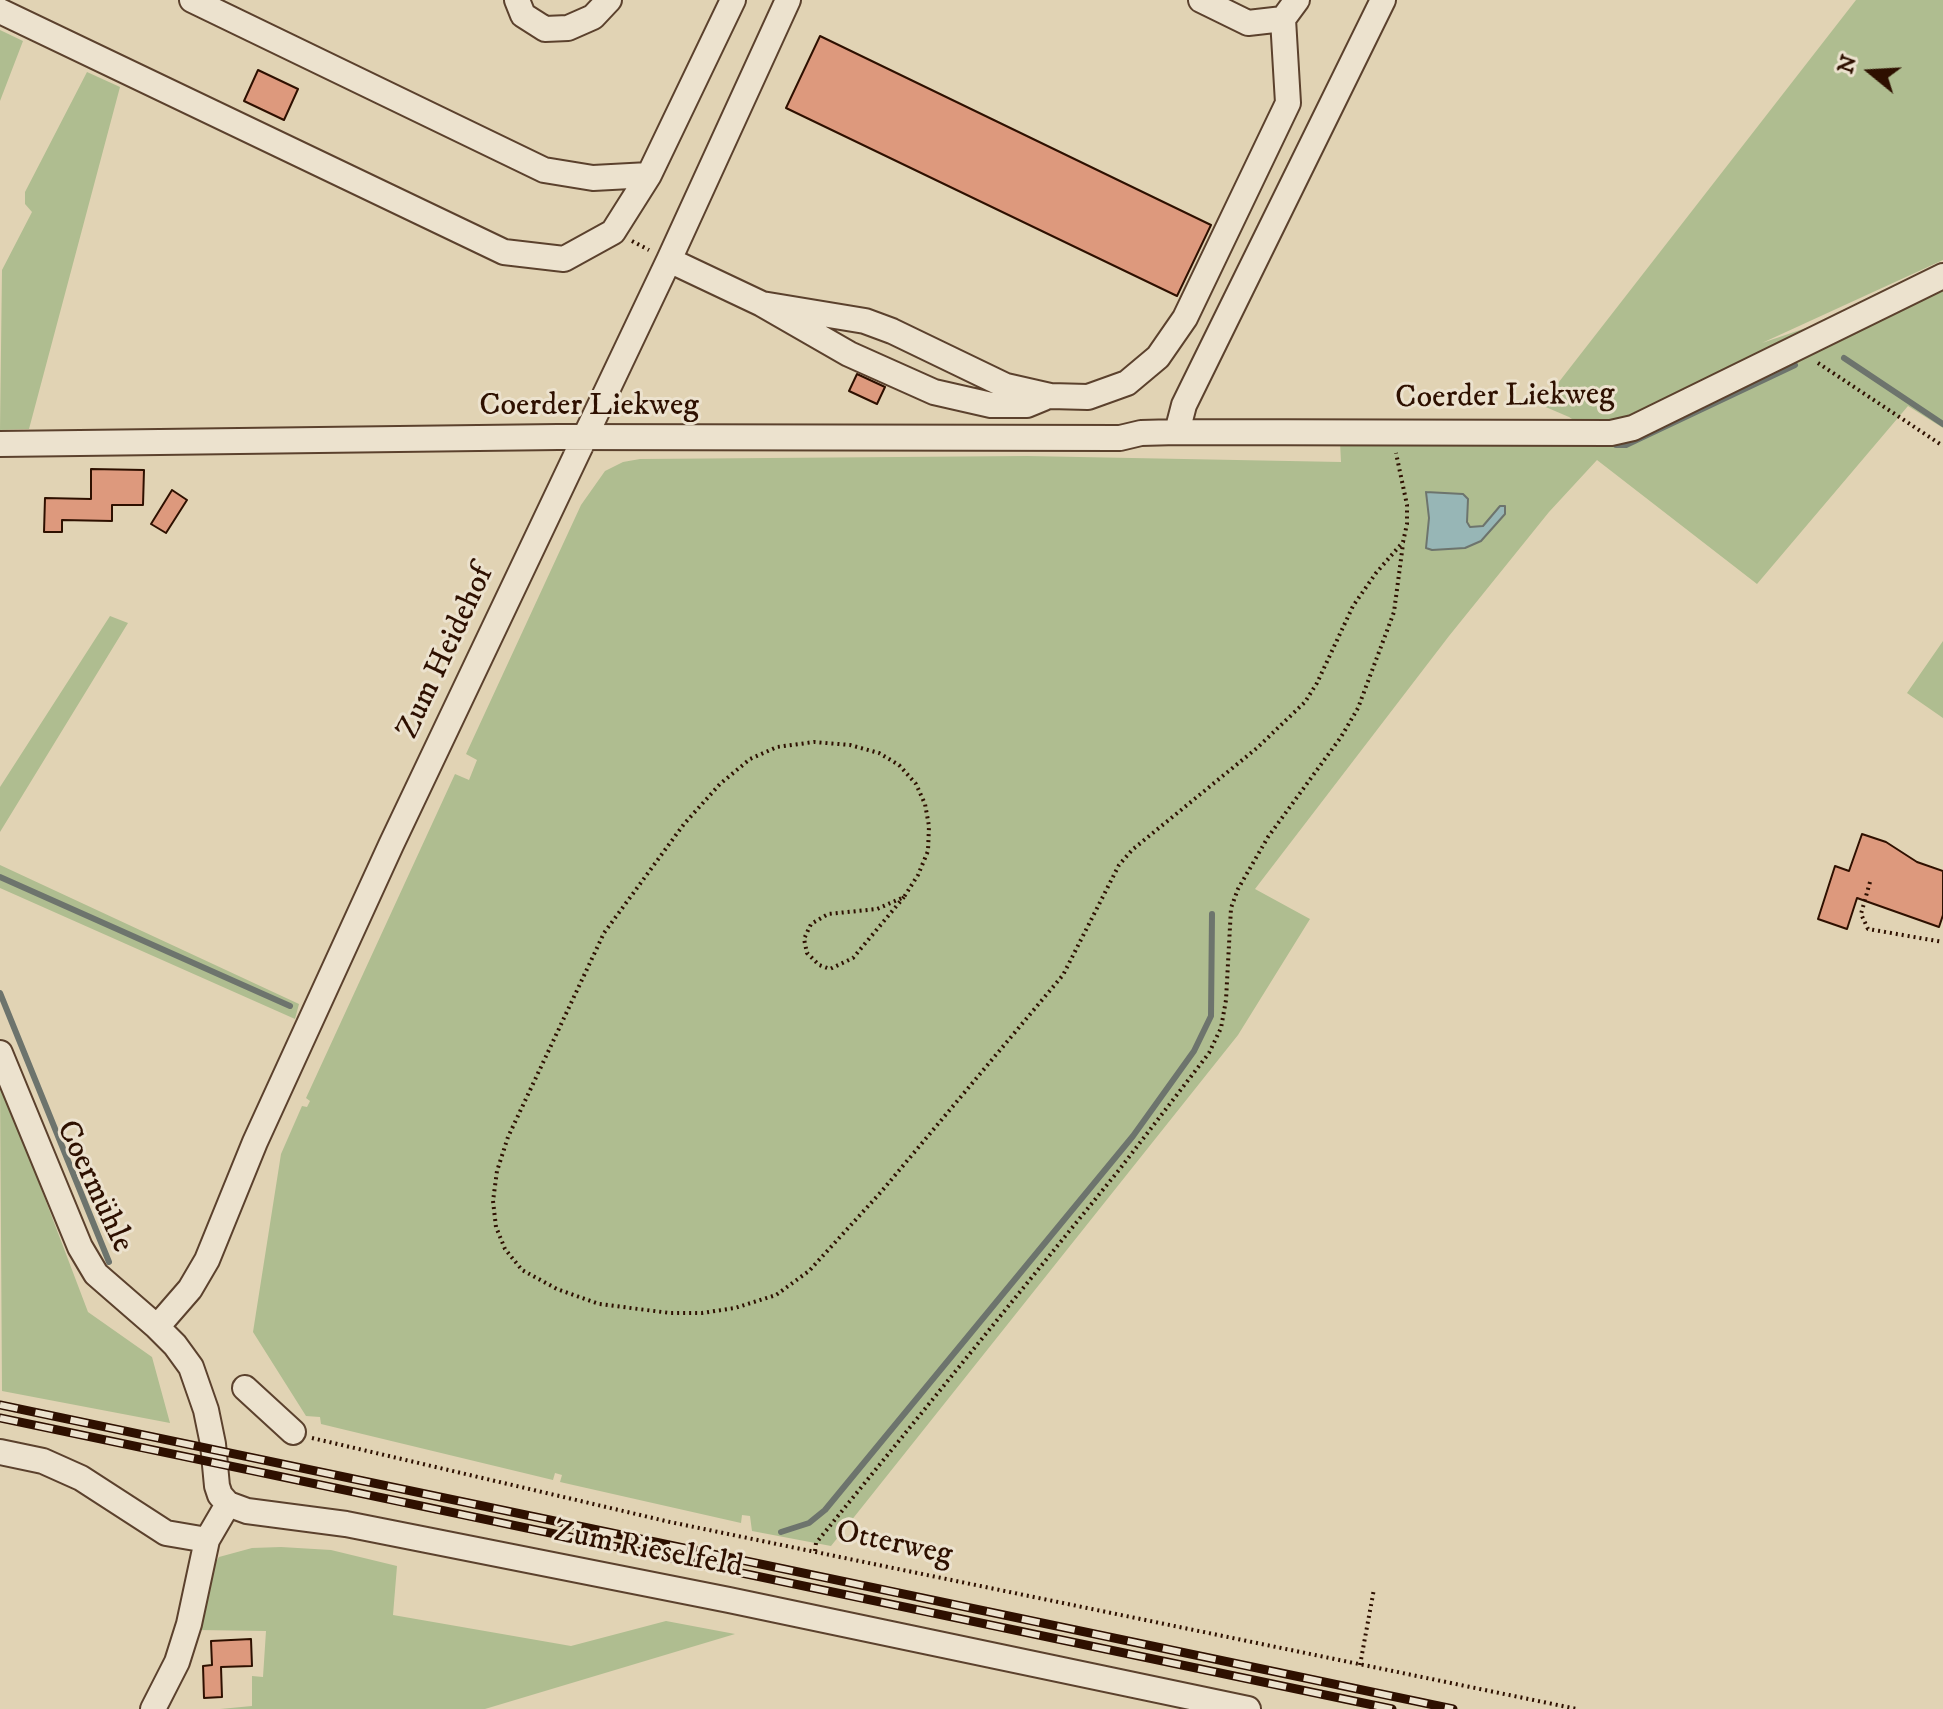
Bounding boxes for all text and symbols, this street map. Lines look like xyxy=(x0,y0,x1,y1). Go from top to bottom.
north arrow xyxy=(1831,32,1911,112)
text: N xyxy=(1832,52,1863,77)
street label: Coerder Liekweg xyxy=(1395,377,1615,419)
street label: Coerder Liekweg xyxy=(479,388,699,426)
street label: Zum Heidehof xyxy=(390,560,504,746)
street label: Coermühle xyxy=(46,1115,140,1259)
street label: Zum Rieselfeld xyxy=(550,1514,746,1588)
street label: Otterweg xyxy=(832,1514,956,1576)

